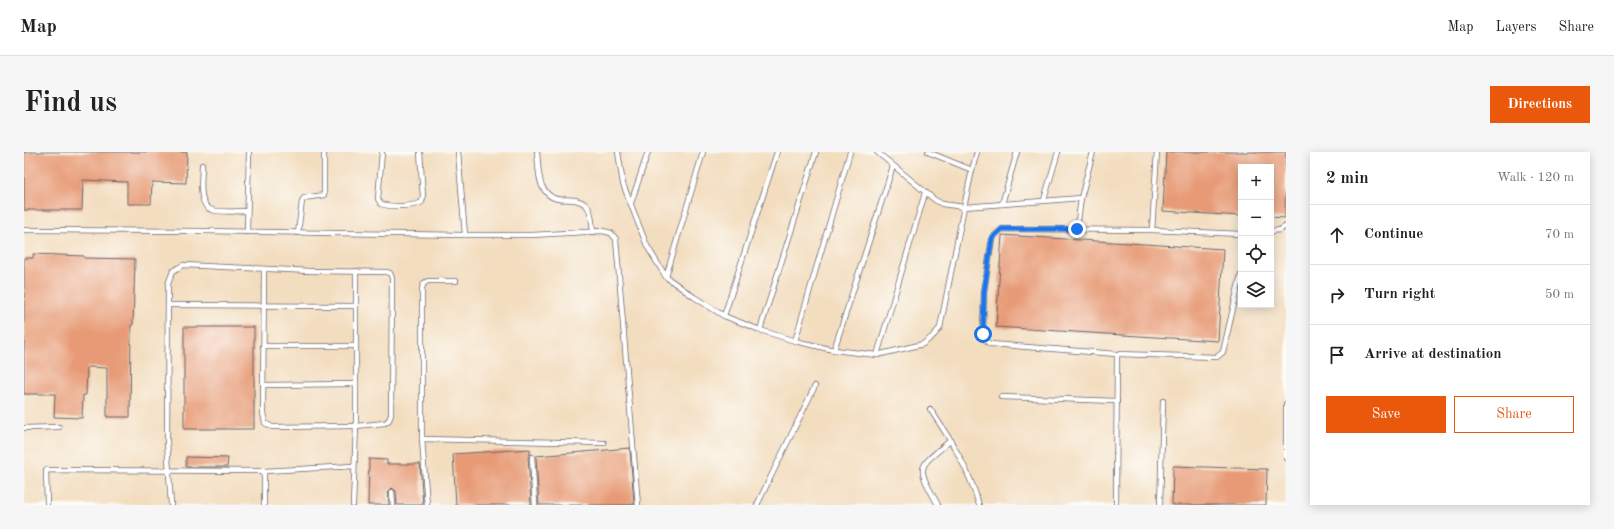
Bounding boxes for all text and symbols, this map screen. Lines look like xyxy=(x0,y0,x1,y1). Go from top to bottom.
text: Map xyxy=(20,18,57,37)
text: Map xyxy=(1448,20,1474,34)
text: Layers xyxy=(1496,20,1537,34)
text: Share xyxy=(1559,20,1594,34)
button: Directions xyxy=(1490,86,1590,123)
text: Find us xyxy=(24,90,117,118)
map controls xyxy=(1238,164,1274,308)
button: + xyxy=(1238,164,1274,200)
text: 2 min xyxy=(1326,170,1369,187)
text: Walk · 120 m xyxy=(1497,171,1574,184)
button: − xyxy=(1238,200,1274,236)
route end xyxy=(1068,220,1086,238)
icon: ahead xyxy=(1326,224,1348,246)
text: Continue xyxy=(1364,227,1423,242)
text: 70 m xyxy=(1545,228,1574,241)
button: locate xyxy=(1238,236,1274,272)
button: layers xyxy=(1238,272,1274,308)
icon: right xyxy=(1326,284,1348,306)
text: Turn right xyxy=(1364,287,1435,302)
text: 50 m xyxy=(1545,288,1574,301)
route start xyxy=(974,325,992,343)
icon: arrive xyxy=(1326,344,1348,366)
text: Arrive at destination xyxy=(1364,347,1502,362)
button: Save xyxy=(1326,396,1446,433)
button: Share xyxy=(1454,396,1574,433)

